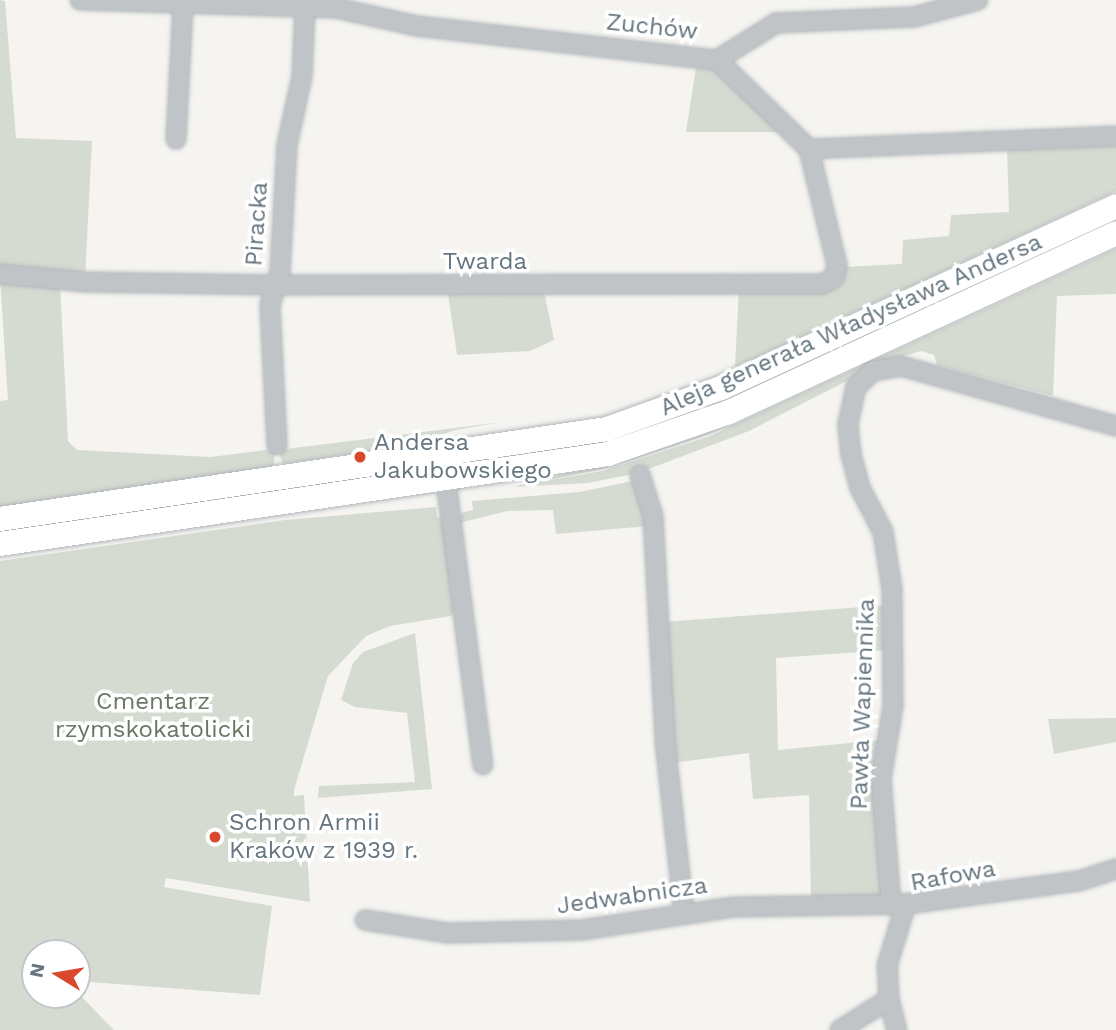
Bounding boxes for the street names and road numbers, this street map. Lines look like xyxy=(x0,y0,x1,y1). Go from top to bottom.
street label: Zuchów xyxy=(605,8,699,46)
street label: Piracka xyxy=(240,181,274,267)
street label: Aleja generała Władysława Andersa xyxy=(654,227,1048,423)
street label: Twarda xyxy=(443,248,527,276)
street label: Pawła Wapiennika xyxy=(845,597,881,811)
street label: Rafowa xyxy=(908,854,998,898)
street label: Jedwabnicza xyxy=(555,871,709,921)

